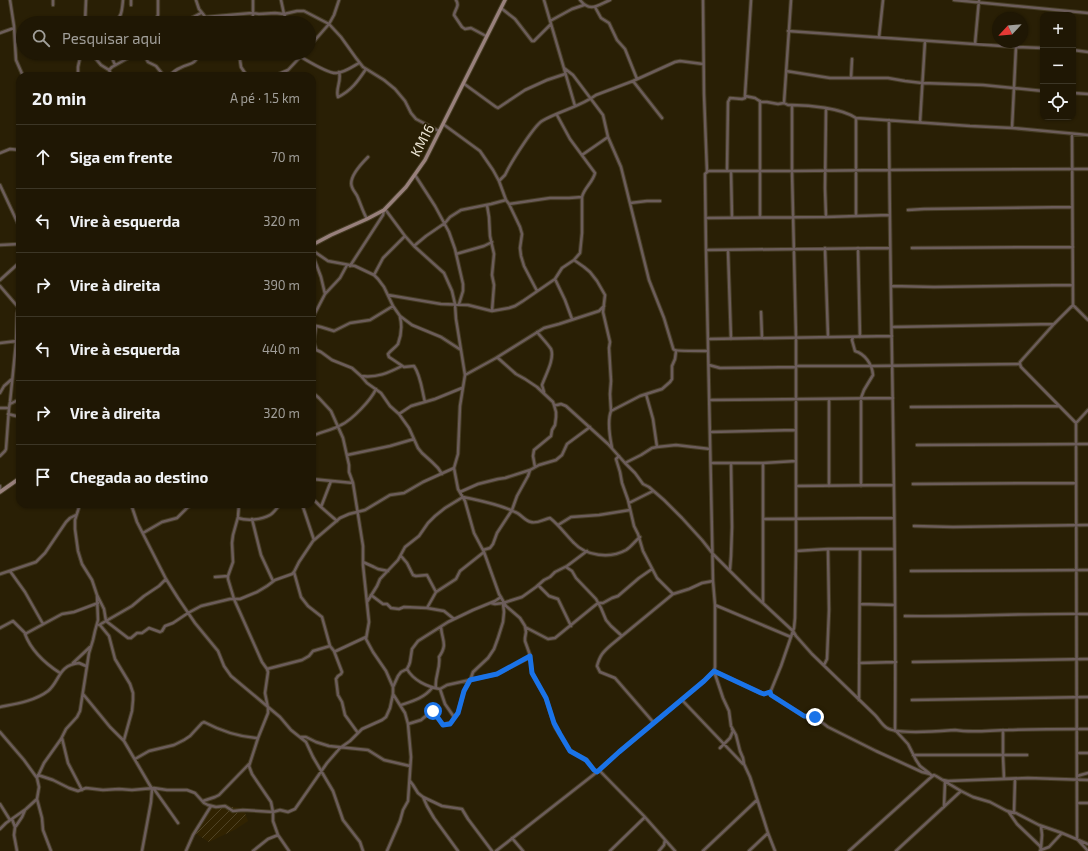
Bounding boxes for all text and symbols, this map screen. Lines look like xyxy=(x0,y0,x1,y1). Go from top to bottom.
north arrow xyxy=(992,12,1028,48)
map controls xyxy=(1040,12,1076,120)
button: + xyxy=(1040,12,1076,48)
search box xyxy=(16,16,316,60)
icon: search xyxy=(30,27,52,49)
text: Pesquisar aqui xyxy=(62,29,161,47)
button: − xyxy=(1040,48,1076,84)
button: locate xyxy=(1040,84,1076,120)
text: 20 min xyxy=(32,88,86,108)
text: A pé · 1.5 km xyxy=(230,90,300,106)
street label: KM16 xyxy=(406,121,438,159)
icon: ahead xyxy=(32,146,54,168)
text: Siga em frente xyxy=(70,148,172,166)
text: 70 m xyxy=(271,149,300,165)
icon: left xyxy=(32,210,54,232)
text: Vire à esquerda xyxy=(70,212,180,230)
text: 320 m xyxy=(263,213,300,229)
icon: right xyxy=(32,274,54,296)
text: Vire à direita xyxy=(70,276,160,294)
text: 390 m xyxy=(263,277,300,293)
icon: left xyxy=(32,338,54,360)
text: Vire à esquerda xyxy=(70,340,180,358)
text: 440 m xyxy=(262,341,300,357)
icon: right xyxy=(32,402,54,424)
text: Vire à direita xyxy=(70,404,160,422)
text: 320 m xyxy=(263,405,300,421)
icon: arrive xyxy=(32,466,54,488)
text: Chegada ao destino xyxy=(70,468,208,486)
route start xyxy=(424,702,442,720)
route end xyxy=(806,708,824,726)

